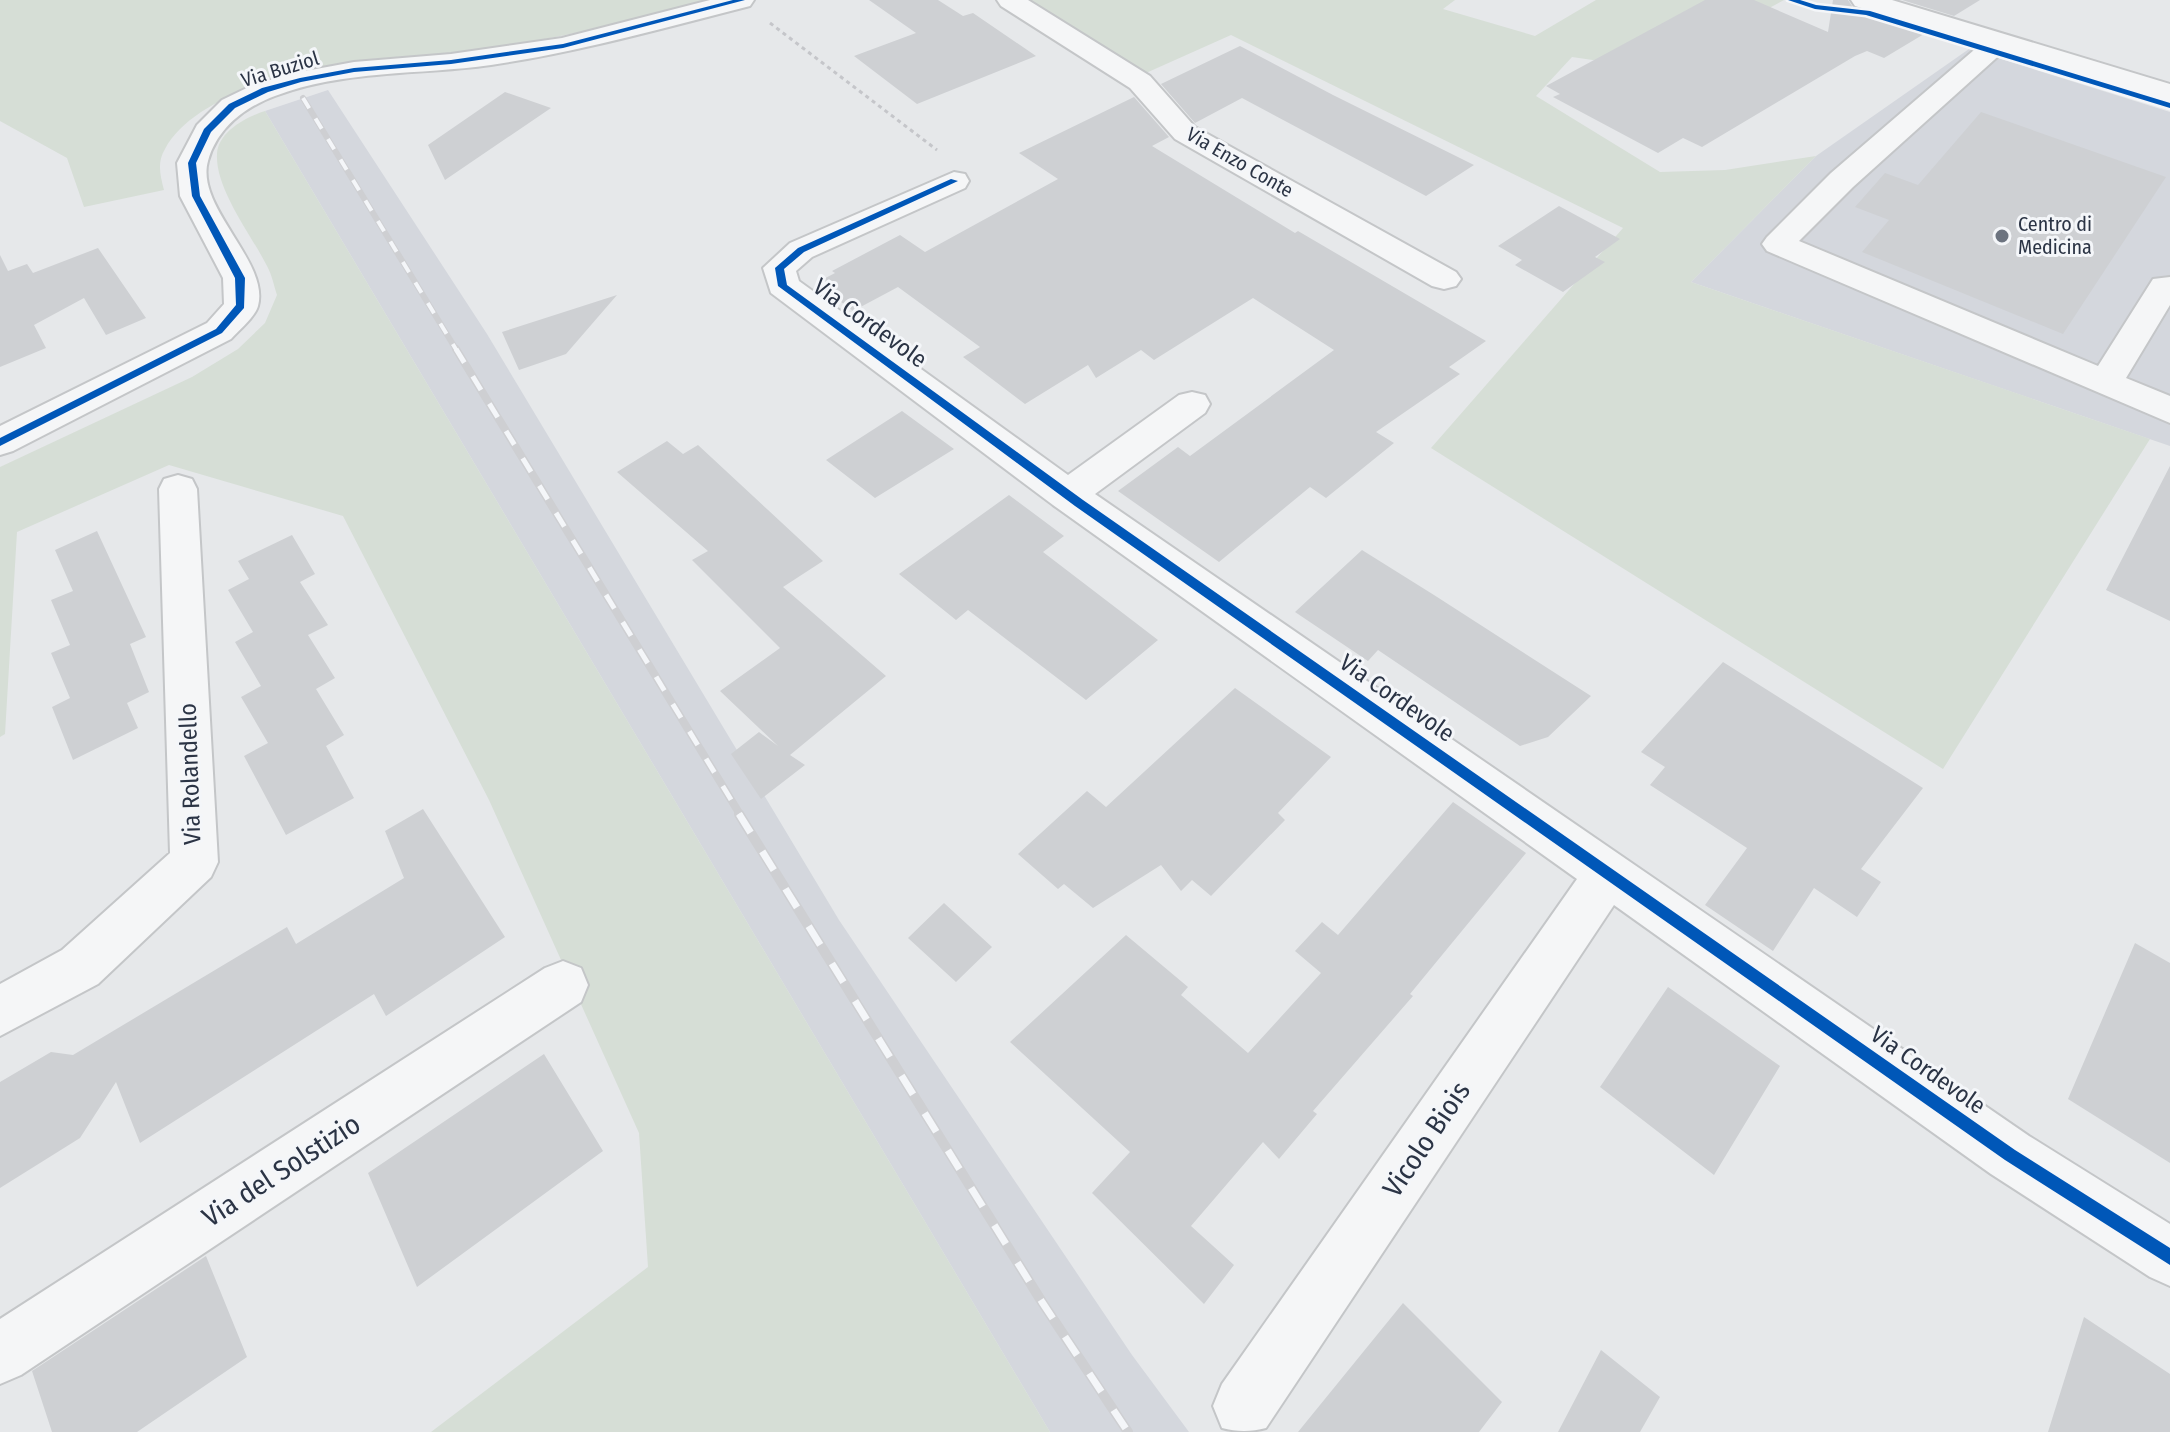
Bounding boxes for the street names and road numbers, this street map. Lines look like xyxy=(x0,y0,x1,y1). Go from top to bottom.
street label: Via Buziol xyxy=(238,46,322,92)
street label: Via Enzo Conte xyxy=(1182,122,1298,202)
street label: Via Cordevole xyxy=(808,272,932,374)
street label: Via Cordevole xyxy=(1334,648,1460,748)
street label: Via Rolandello xyxy=(174,703,206,845)
street label: Via Cordevole xyxy=(1865,1020,1991,1120)
street label: Vicolo Biois xyxy=(1376,1075,1477,1203)
street label: Via del Solstizio xyxy=(196,1107,366,1234)

